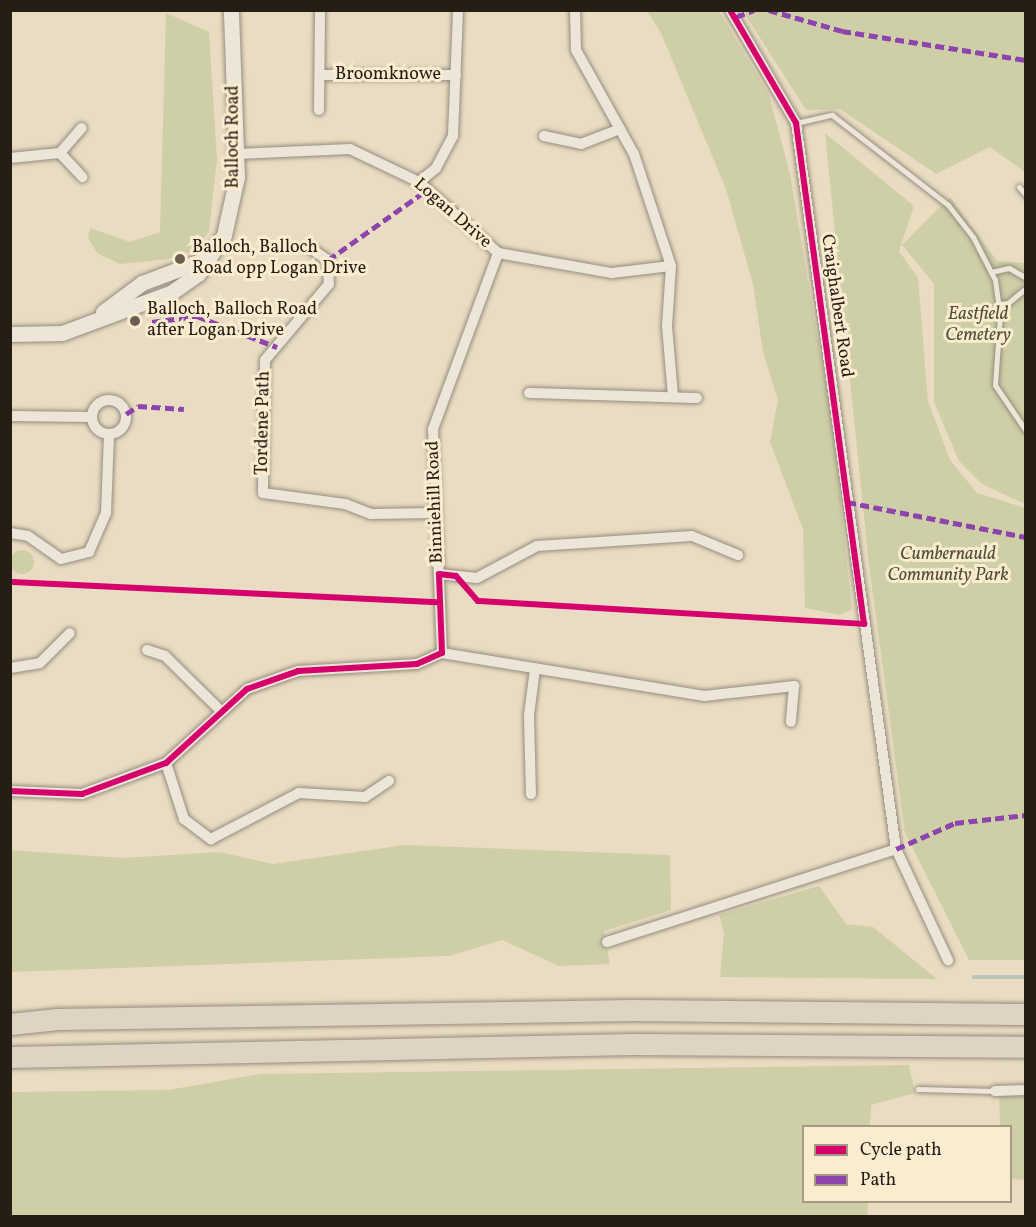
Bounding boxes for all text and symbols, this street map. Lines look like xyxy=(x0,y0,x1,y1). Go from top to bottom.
street label: Broomknowe xyxy=(335,64,441,86)
street label: Balloch Road xyxy=(223,85,245,189)
street label: Logan Drive xyxy=(409,174,495,254)
street label: Craighalbert Road xyxy=(815,233,857,379)
place label: Balloch, Balloch Road opp Logan Drive xyxy=(192,238,366,280)
marker: Balloch, Balloch Road opp Logan Drive xyxy=(173,252,187,266)
place label: Balloch, Balloch Road after Logan Drive xyxy=(147,300,317,342)
park label: Eastfield Cemetery xyxy=(945,305,1011,348)
marker: Balloch, Balloch Road after Logan Drive xyxy=(128,314,142,328)
street label: Tordene Path xyxy=(252,371,276,475)
street label: Binniehill Road xyxy=(423,440,449,564)
park label: Cumbernauld Community Park xyxy=(887,545,1009,588)
legend xyxy=(802,1125,1012,1203)
text: Cycle path xyxy=(860,1138,942,1163)
text: Path xyxy=(860,1168,896,1193)

